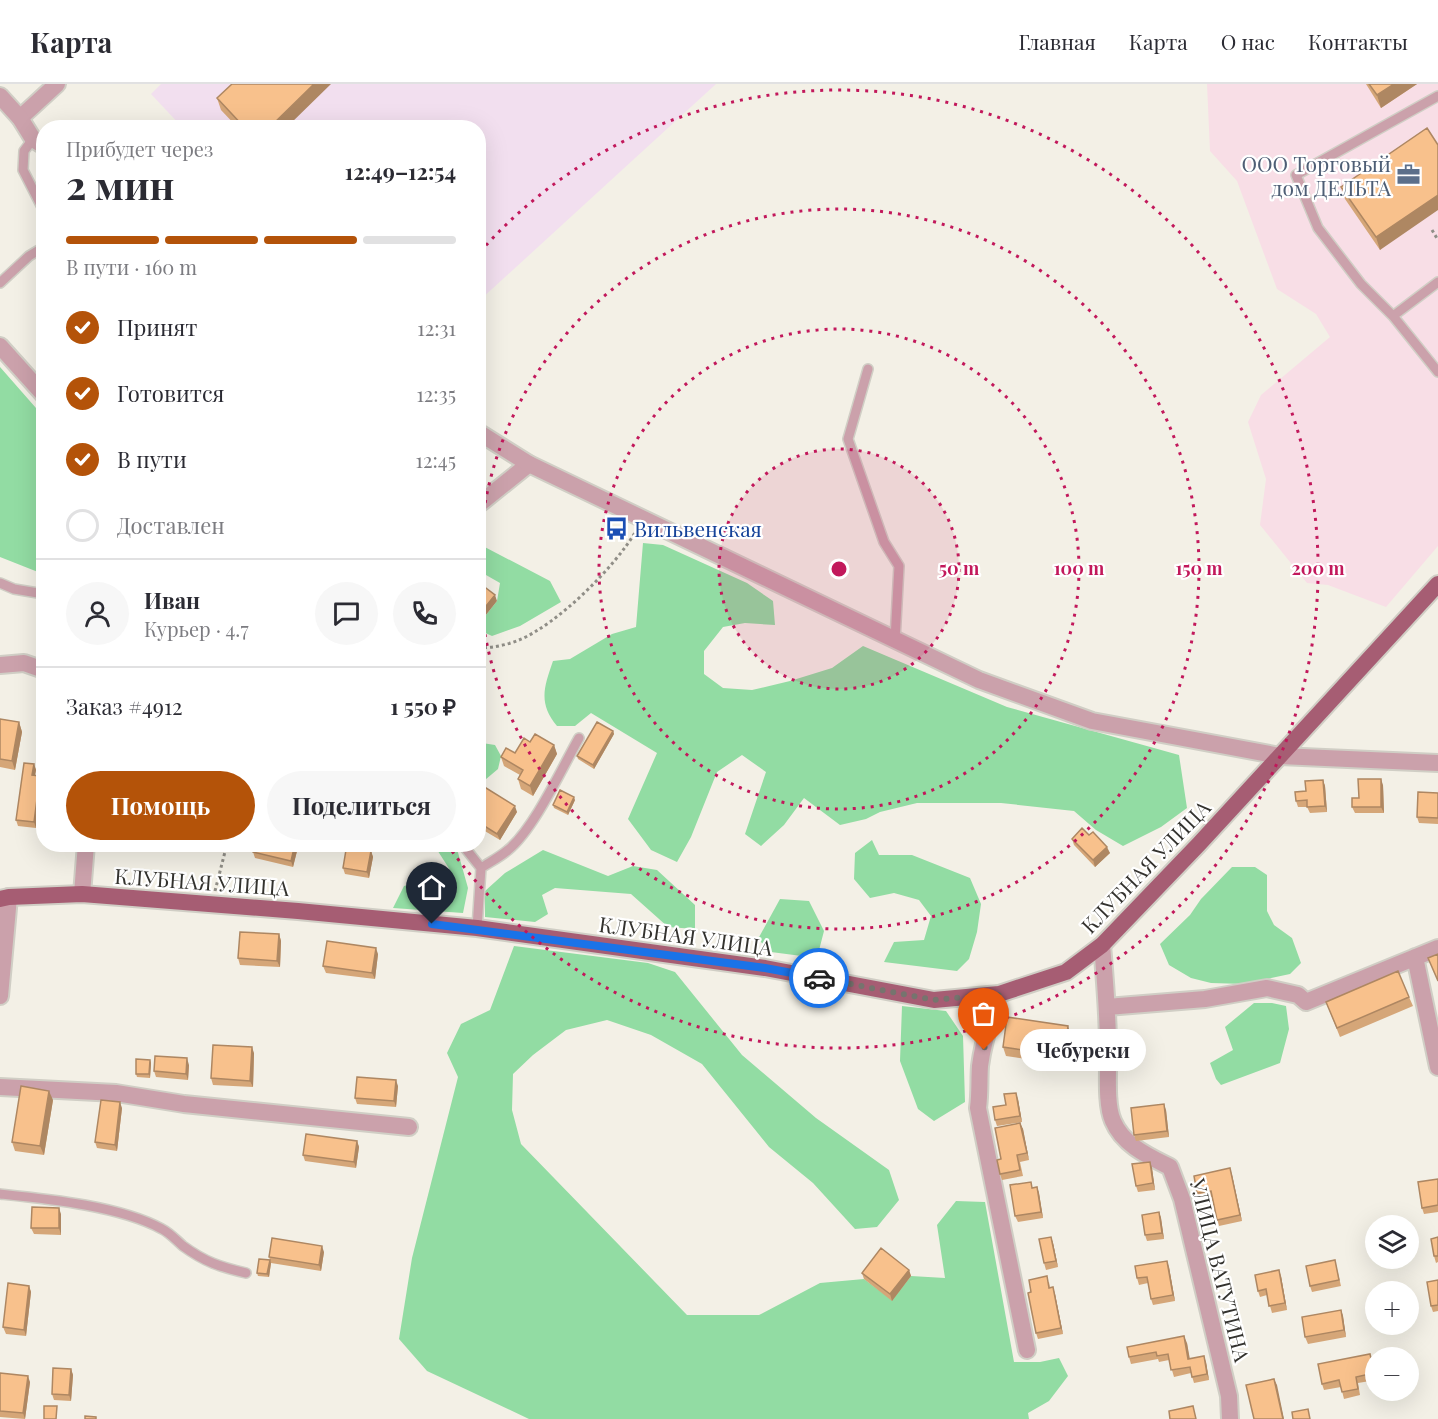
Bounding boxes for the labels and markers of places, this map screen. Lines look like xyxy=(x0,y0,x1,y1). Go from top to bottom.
place label: ООО Торговый дом ДЕЛЬТА xyxy=(1241,149,1392,201)
office icon: ООО Торговый дом ДЕЛЬТА xyxy=(1396,162,1422,188)
place label: Вильвенская xyxy=(634,514,762,542)
bus stop icon: Вильвенская xyxy=(603,515,629,541)
centre of rings xyxy=(829,559,849,579)
pin xyxy=(406,862,457,924)
pin xyxy=(958,988,1009,1050)
callout: Чебуреки xyxy=(1020,1029,1146,1071)

